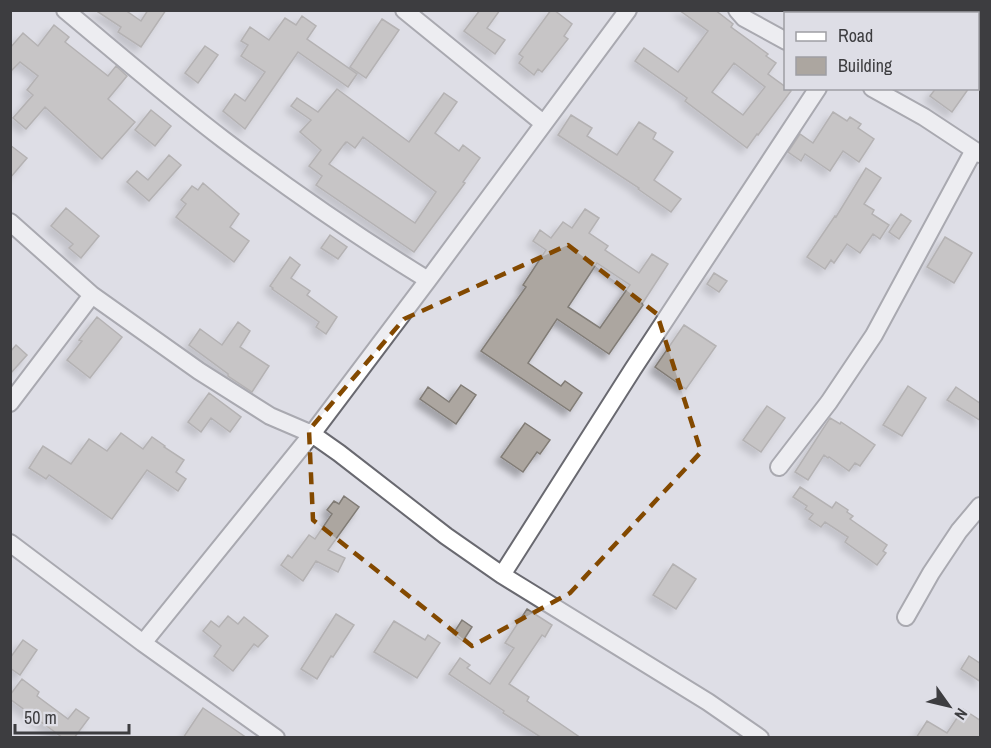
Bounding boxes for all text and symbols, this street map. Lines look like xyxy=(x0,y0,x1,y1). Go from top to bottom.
legend xyxy=(784,12,979,90)
text: Road xyxy=(838,23,873,48)
text: Building xyxy=(838,53,893,78)
north arrow xyxy=(919,676,979,736)
scale bar xyxy=(15,697,129,735)
text: N xyxy=(950,704,973,724)
text: 50 m xyxy=(24,705,57,730)

